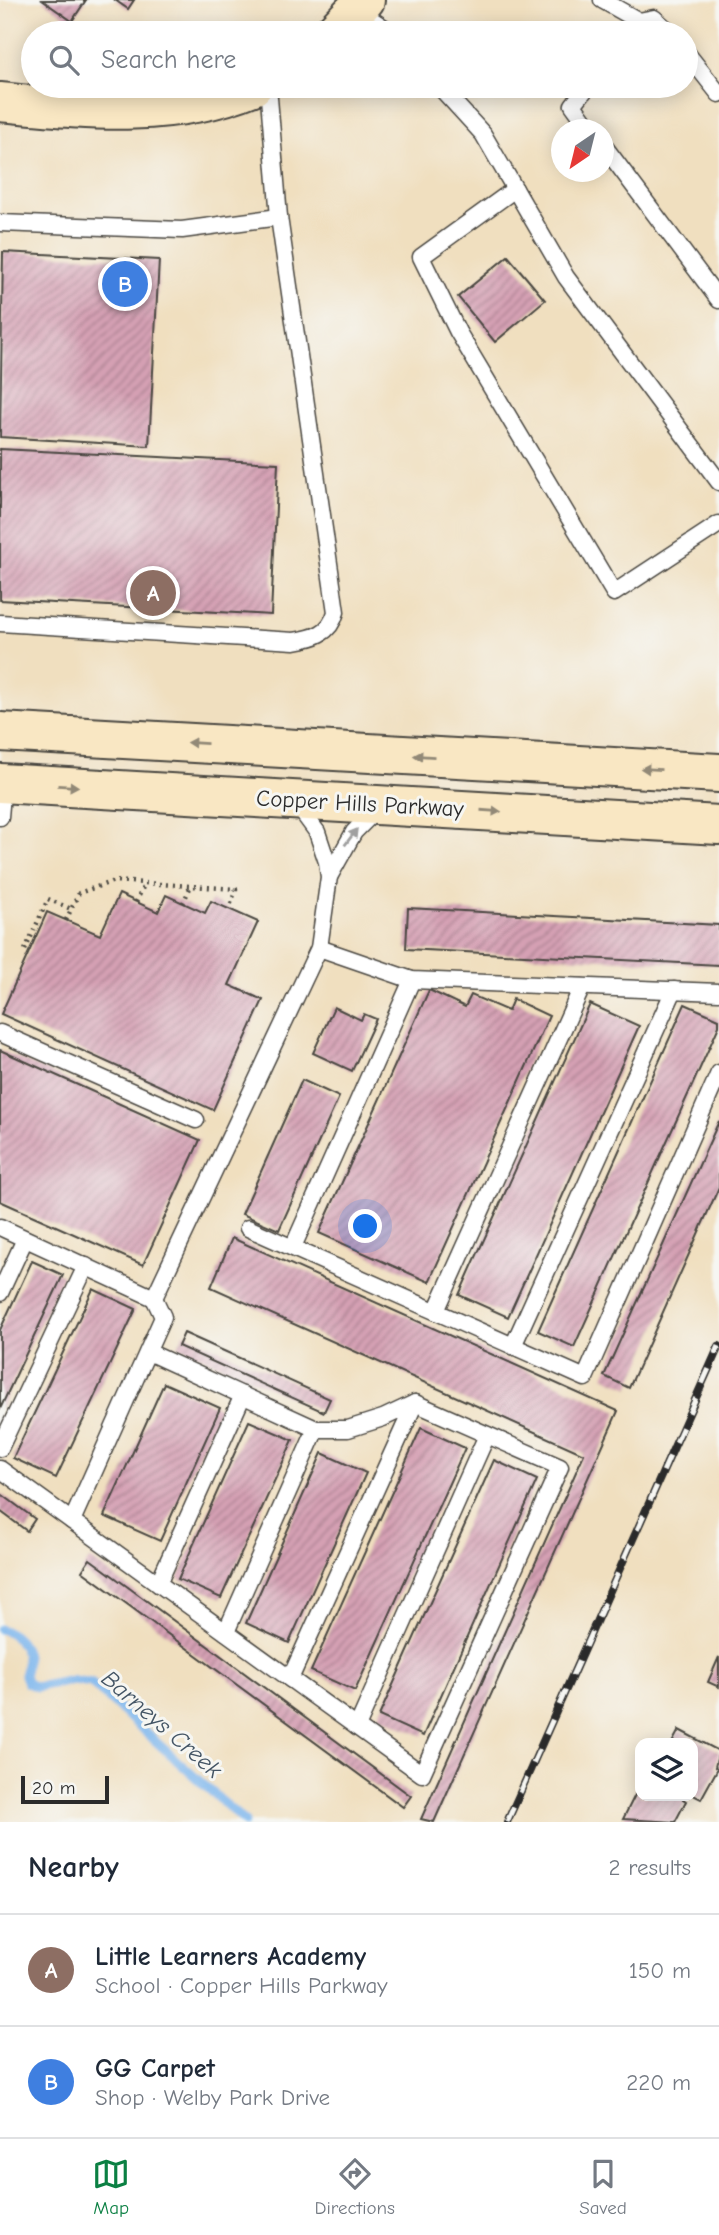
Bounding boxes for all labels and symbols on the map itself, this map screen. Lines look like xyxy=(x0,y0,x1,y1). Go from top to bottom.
north arrow xyxy=(551,119,614,182)
pin: B xyxy=(102,258,148,310)
pin: A xyxy=(130,567,176,619)
one-way arrow xyxy=(185,737,207,748)
one-way arrow xyxy=(413,750,435,761)
one-way arrow xyxy=(640,763,662,774)
one-way arrow xyxy=(57,781,79,792)
street label: Copper Hills Parkway xyxy=(256,785,465,822)
one-way arrow xyxy=(480,806,502,817)
one-way arrow xyxy=(343,828,357,846)
your location xyxy=(348,1209,382,1243)
water label: Barneys Creek xyxy=(96,1664,228,1784)
scale bar xyxy=(21,1773,108,1805)

